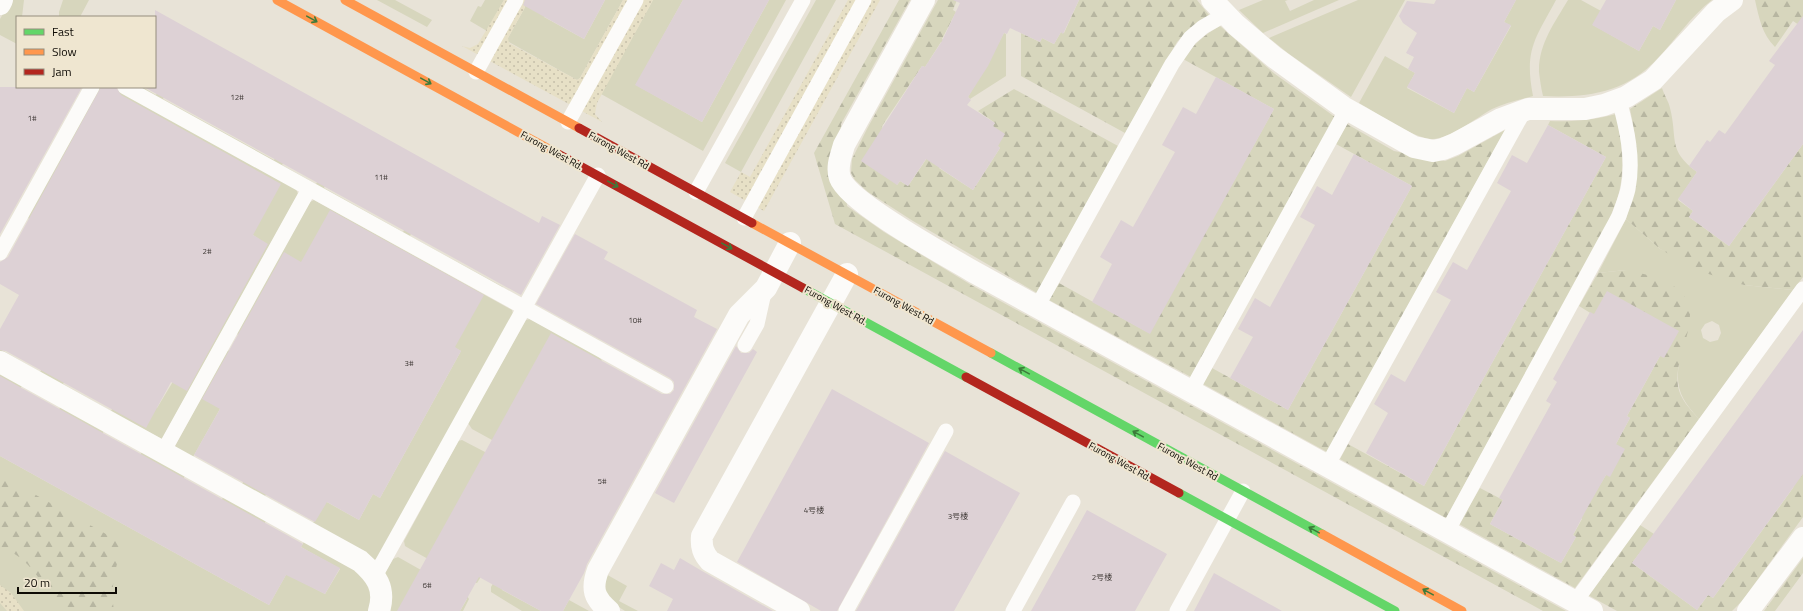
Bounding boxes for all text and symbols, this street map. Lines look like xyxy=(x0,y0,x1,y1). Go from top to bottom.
one-way arrow xyxy=(305,15,317,23)
legend xyxy=(16,16,156,88)
text: Fast xyxy=(52,22,75,41)
text: Slow xyxy=(52,42,77,61)
text: Jam xyxy=(52,62,72,81)
one-way arrow xyxy=(420,77,432,85)
house number: 12# xyxy=(230,91,244,103)
house number: 1# xyxy=(28,112,37,124)
street label: Furong West Rd. xyxy=(518,127,586,174)
street label: Furong West Rd xyxy=(586,128,652,173)
house number: 11# xyxy=(374,171,388,183)
one-way arrow xyxy=(607,180,619,188)
one-way arrow xyxy=(721,243,733,250)
house number: 2# xyxy=(203,245,212,257)
street label: Furong West Rd. xyxy=(802,282,870,329)
street label: Furong West Rd xyxy=(871,283,937,328)
house number: 10# xyxy=(628,314,642,326)
house number: 3# xyxy=(405,357,414,369)
one-way arrow xyxy=(1019,367,1031,375)
one-way arrow xyxy=(1133,430,1145,437)
street label: Furong West Rd. xyxy=(1086,438,1154,485)
street label: Furong West Rd xyxy=(1155,439,1221,484)
house number: 5# xyxy=(598,475,607,487)
house number: 4号楼 xyxy=(804,504,824,516)
house number: 3号楼 xyxy=(948,510,968,522)
one-way arrow xyxy=(1308,526,1320,533)
scale bar xyxy=(18,569,116,595)
house number: 2号楼 xyxy=(1092,571,1112,583)
text: 20 m xyxy=(24,573,50,592)
house number: 6# xyxy=(423,579,432,591)
one-way arrow xyxy=(1422,588,1434,596)

